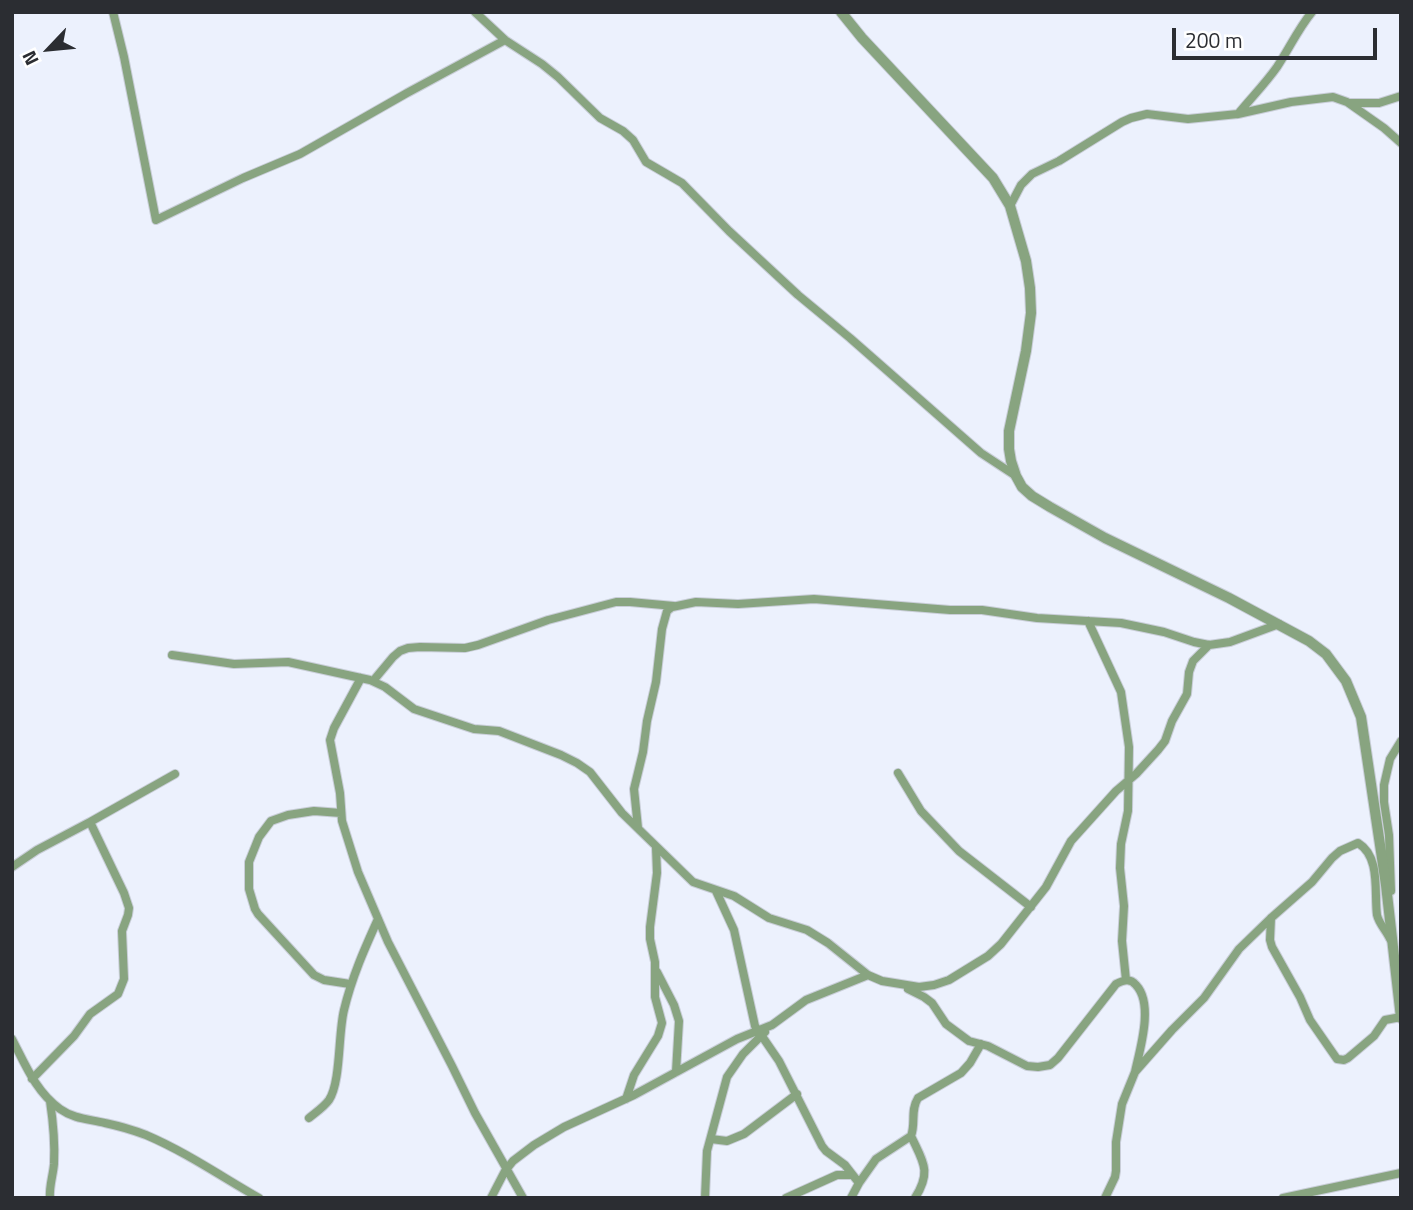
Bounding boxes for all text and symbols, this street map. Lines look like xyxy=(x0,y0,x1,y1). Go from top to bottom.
north arrow xyxy=(14,14,84,84)
scale bar xyxy=(1175,14,1380,58)
text: 200 m xyxy=(1185,24,1242,56)
text: N xyxy=(14,46,46,71)

